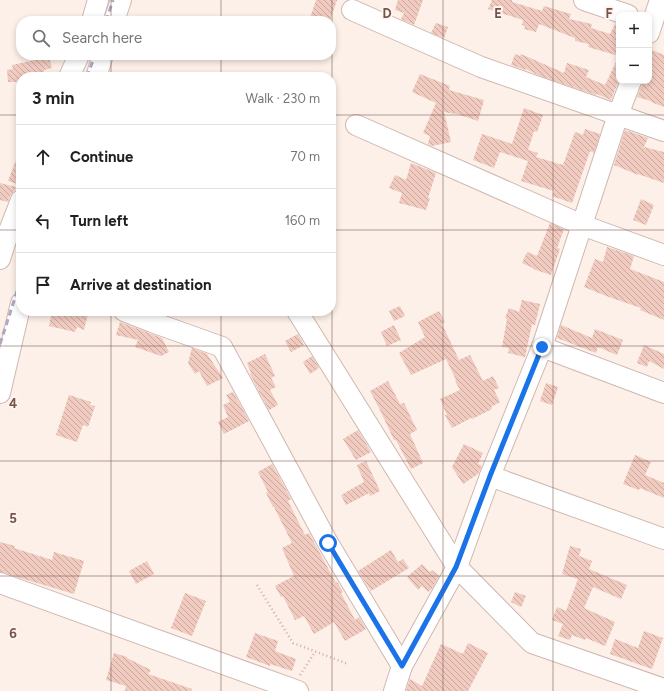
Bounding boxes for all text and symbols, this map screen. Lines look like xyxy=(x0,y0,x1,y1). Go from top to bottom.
text: D xyxy=(382,6,392,21)
text: E xyxy=(494,6,502,21)
text: F xyxy=(605,6,613,21)
map controls xyxy=(616,12,652,84)
button: + xyxy=(616,12,652,48)
search box xyxy=(16,16,336,60)
icon: search xyxy=(30,27,52,49)
text: Search here xyxy=(62,29,142,47)
button: − xyxy=(616,48,652,84)
text: 3 min xyxy=(32,88,74,108)
text: Walk · 230 m xyxy=(246,91,320,106)
icon: ahead xyxy=(32,146,54,168)
text: Continue xyxy=(70,148,133,166)
text: 70 m xyxy=(290,149,320,164)
icon: left xyxy=(32,210,54,232)
text: Turn left xyxy=(70,212,128,230)
text: 160 m xyxy=(285,213,320,228)
icon: arrive xyxy=(32,274,54,296)
text: Arrive at destination xyxy=(70,276,211,294)
route end xyxy=(533,338,551,356)
text: 4 xyxy=(9,396,17,411)
text: 5 xyxy=(9,511,17,526)
route start xyxy=(319,534,337,552)
text: 6 xyxy=(9,626,17,641)

